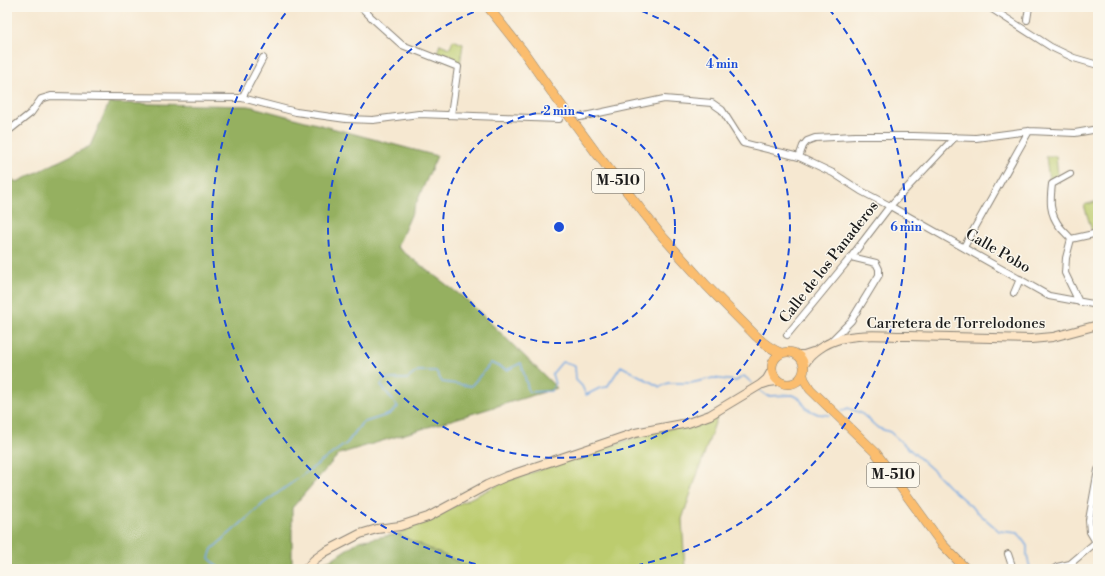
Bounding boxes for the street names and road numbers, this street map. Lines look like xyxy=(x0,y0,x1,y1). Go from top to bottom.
road number: M-510 xyxy=(592,169,644,193)
street label: Calle de los Panaderos xyxy=(775,197,883,327)
street label: Calle Pobo xyxy=(962,225,1034,277)
street label: Carretera de Torrelodones xyxy=(867,314,1045,333)
road number: M-510 xyxy=(867,463,919,487)

